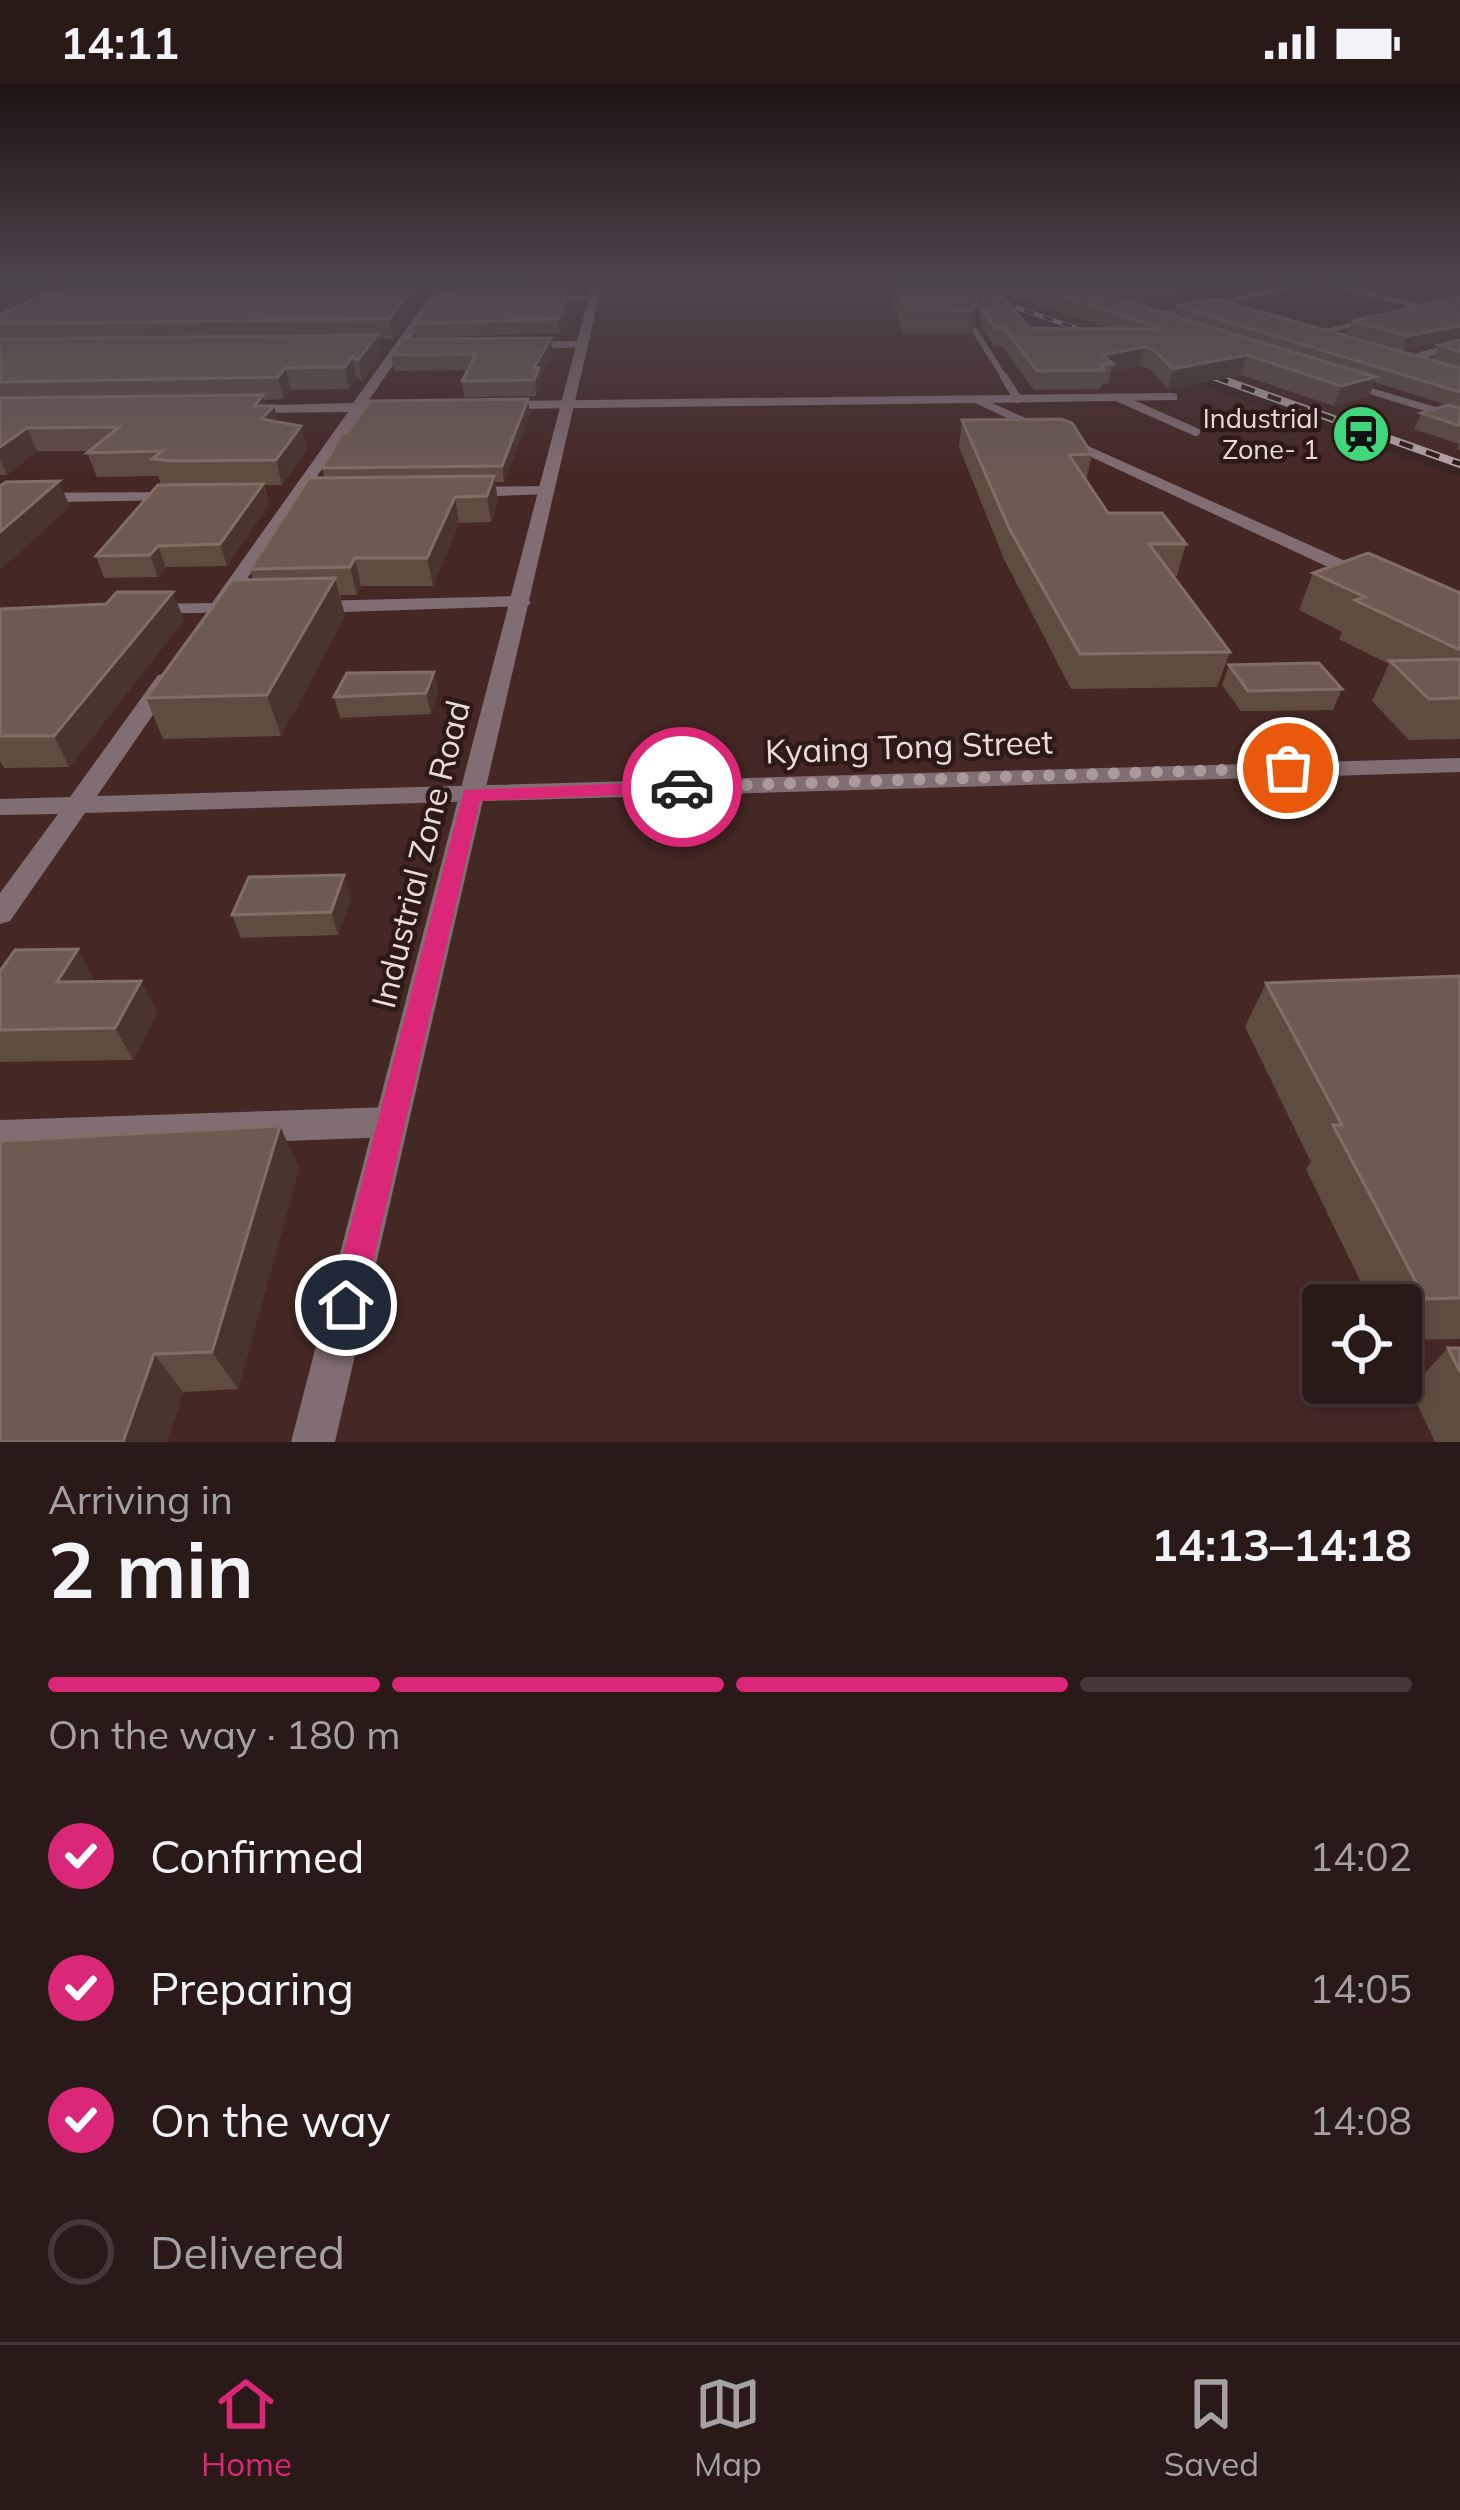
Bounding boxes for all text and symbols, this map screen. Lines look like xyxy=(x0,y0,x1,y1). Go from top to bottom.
text: 14:11 xyxy=(60,14,179,70)
place label: Industrial Zone- 1 xyxy=(1203,401,1319,466)
station icon: Industrial Zone- 1 xyxy=(1330,403,1392,465)
street label: Industrial Zone Road xyxy=(362,696,478,1012)
pin xyxy=(1237,717,1339,819)
street label: Kyaing Tong Street xyxy=(764,720,1054,772)
courier xyxy=(622,727,742,847)
icon: bag xyxy=(1255,735,1321,801)
icon: car xyxy=(649,754,715,820)
pin xyxy=(295,1254,397,1356)
icon: home xyxy=(313,1272,379,1338)
map controls xyxy=(1302,1284,1422,1404)
button: locate xyxy=(1302,1284,1422,1404)
text: Arriving in xyxy=(48,1475,233,1524)
text: 14:13–14:18 xyxy=(1151,1516,1412,1572)
text: 2 min xyxy=(48,1520,254,1618)
text: On the way · 180 m xyxy=(48,1710,400,1759)
icon: check xyxy=(48,1823,114,1889)
text: Confirmed xyxy=(150,1828,364,1884)
text: 14:02 xyxy=(1310,1832,1412,1881)
icon: check xyxy=(48,1955,114,2021)
text: Preparing xyxy=(150,1960,354,2016)
text: 14:05 xyxy=(1310,1964,1412,2013)
icon: check xyxy=(48,2087,114,2153)
text: On the way xyxy=(150,2092,391,2148)
text: 14:08 xyxy=(1310,2096,1412,2145)
text: Delivered xyxy=(150,2224,345,2280)
tab: Home xyxy=(201,2371,292,2484)
tab: Map xyxy=(694,2371,762,2484)
tab: Saved xyxy=(1164,2371,1259,2484)

